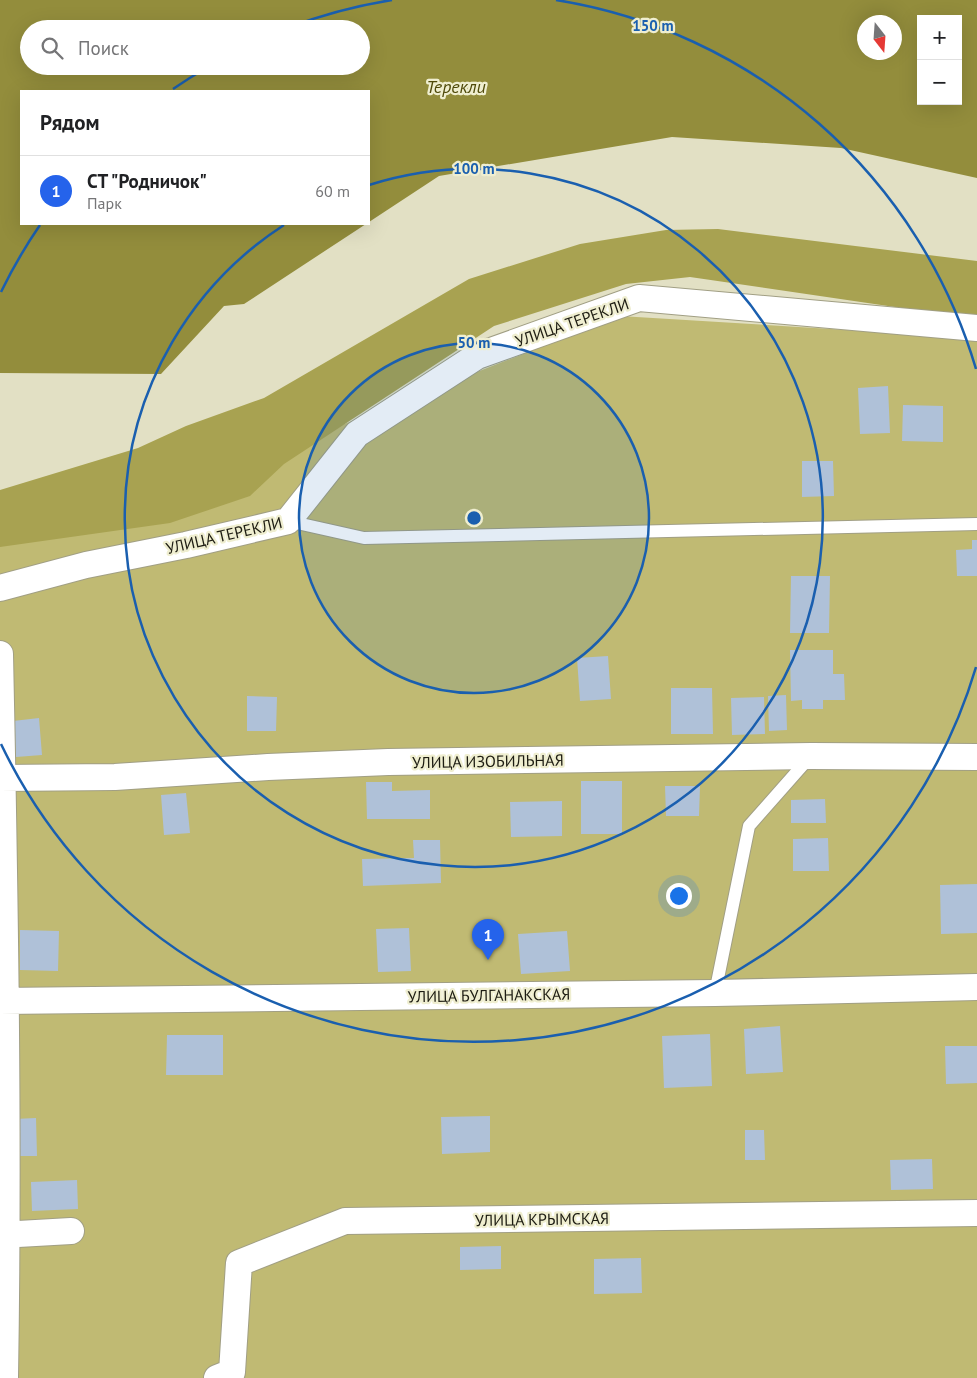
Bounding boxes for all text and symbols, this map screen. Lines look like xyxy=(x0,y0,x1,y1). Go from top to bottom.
north arrow xyxy=(857,15,902,60)
map controls xyxy=(917,15,962,105)
button: + xyxy=(917,15,962,60)
text: 150 m xyxy=(632,16,674,35)
search box xyxy=(20,20,370,75)
icon: search xyxy=(38,34,66,62)
text: Поиск xyxy=(78,36,129,60)
button: − xyxy=(917,60,962,105)
water label: Терекли xyxy=(426,75,486,98)
text: Рядом xyxy=(40,109,99,136)
text: 100 m xyxy=(453,159,495,178)
text: СТ "Родничок" xyxy=(87,169,207,193)
text: 1 xyxy=(51,181,61,201)
text: 60 m xyxy=(315,181,350,201)
text: Парк xyxy=(87,193,122,213)
street label: УЛИЦА ТЕРЕКЛИ xyxy=(513,293,631,351)
text: 50 m xyxy=(458,333,490,352)
centre of rings xyxy=(465,509,483,527)
street label: УЛИЦА ТЕРЕКЛИ xyxy=(164,512,284,558)
street label: УЛИЦА ИЗОБИЛЬНАЯ xyxy=(412,750,564,772)
your location xyxy=(666,883,692,909)
pin: 1 xyxy=(472,919,504,960)
street label: УЛИЦА БУЛГАНАКСКАЯ xyxy=(408,984,570,1006)
street label: УЛИЦА КРЫМСКАЯ xyxy=(475,1208,609,1230)

